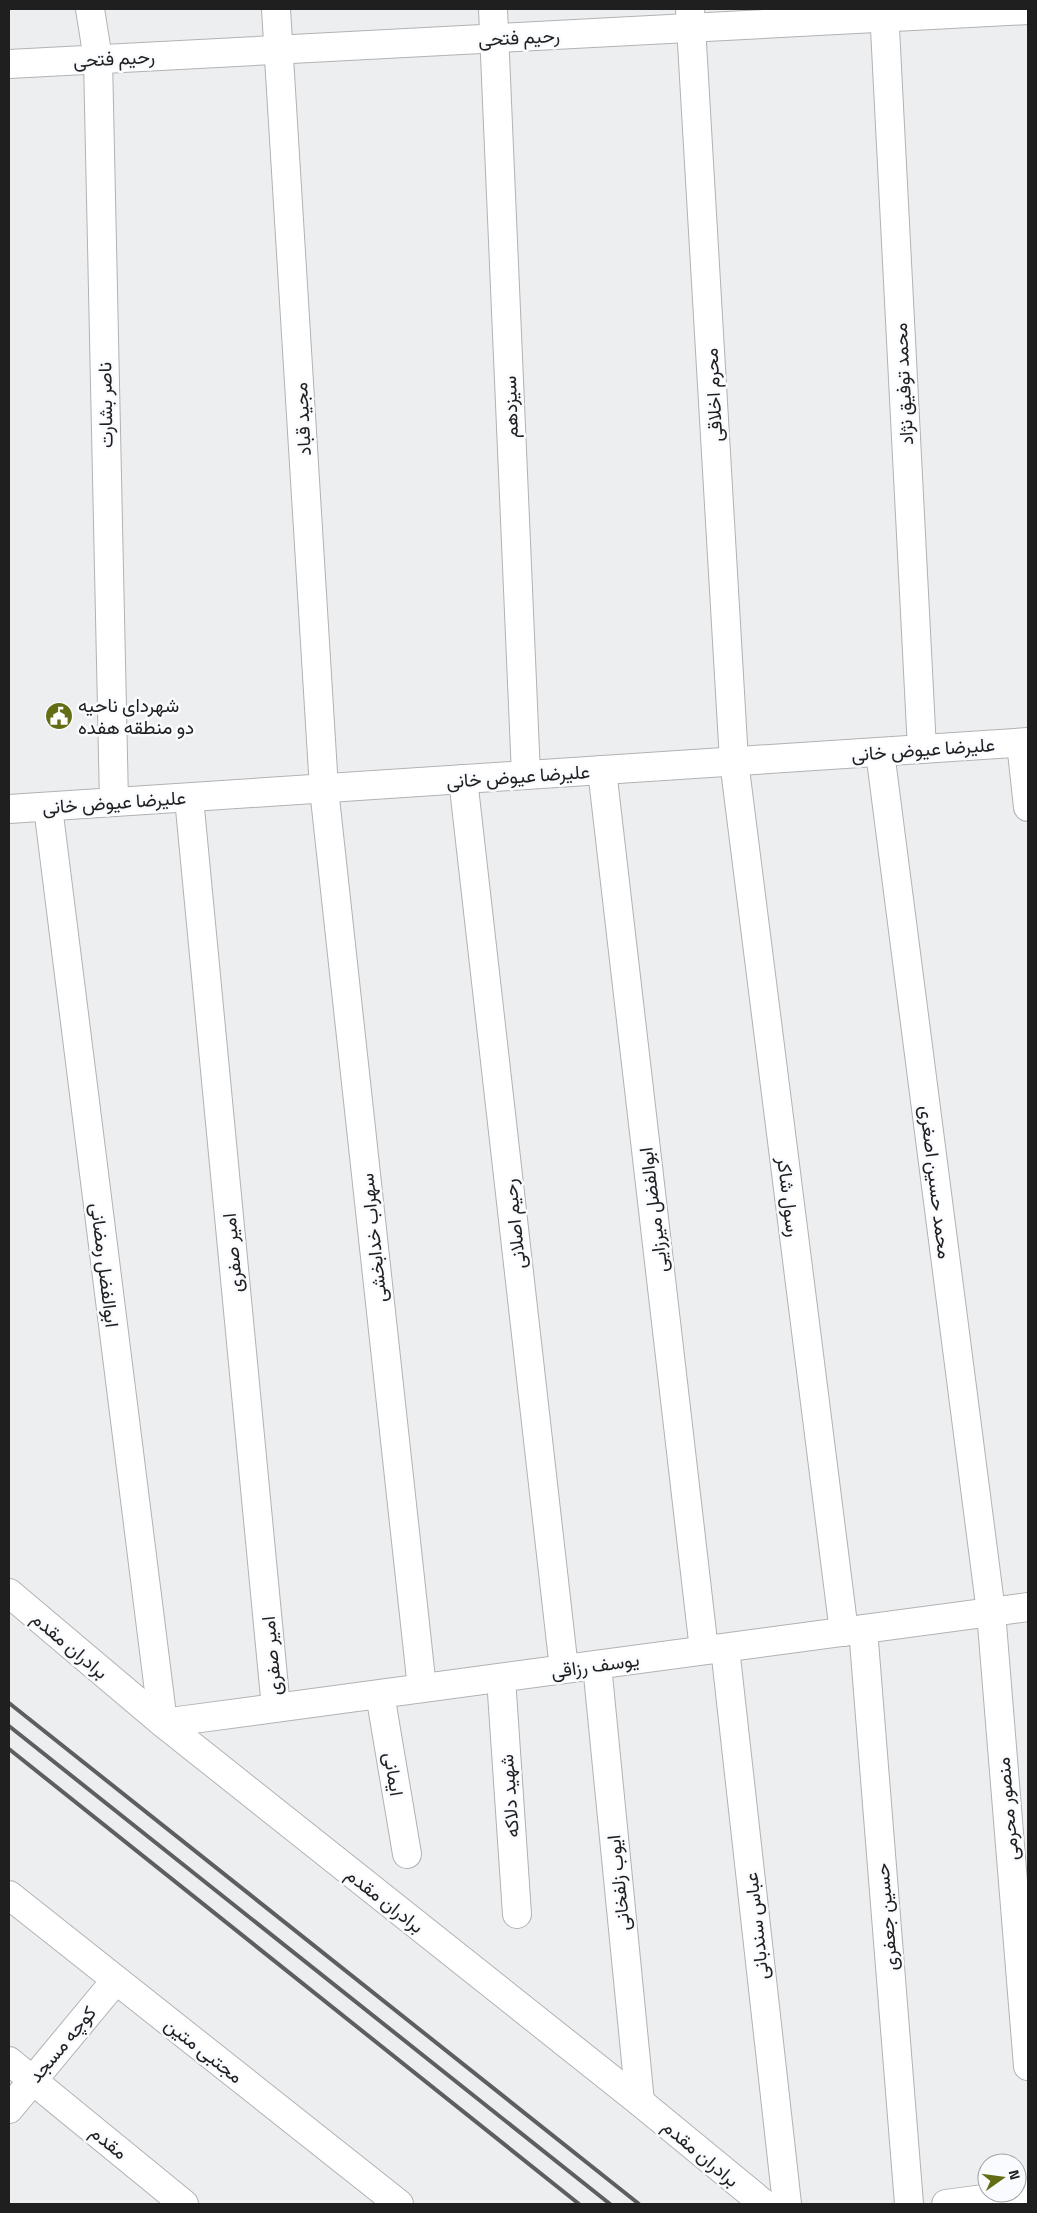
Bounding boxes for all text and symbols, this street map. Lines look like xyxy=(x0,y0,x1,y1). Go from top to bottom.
street label: رحیم فتحی xyxy=(477,20,560,53)
street label: رحیم فتحی xyxy=(72,41,155,74)
street label: محمد توفیق ‌نژاد xyxy=(885,322,920,446)
street label: محرم اخلاقی xyxy=(696,347,729,443)
street label: ناصر بشارت xyxy=(89,362,120,448)
street label: سیزدهم xyxy=(494,375,525,439)
street label: مجید قباد xyxy=(285,382,318,457)
place label: شهردای ناحیه دو منطقه هفده xyxy=(78,690,194,741)
public building icon: شهردای ناحیه دو منطقه هفده xyxy=(44,701,74,731)
street label: علیرضا عیوض خانی xyxy=(850,729,996,768)
street label: علیرضا عیوض خانی xyxy=(445,756,591,795)
street label: علیرضا عیوض خانی xyxy=(41,782,187,821)
street label: محمد حسین اصغری xyxy=(913,1104,960,1260)
street label: ابوالفضل میرزایی xyxy=(630,1146,675,1274)
street label: رسول شاکر xyxy=(770,1154,809,1239)
street label: سهراب خدابخشی xyxy=(351,1172,394,1304)
street label: رحیم اصلانی xyxy=(494,1178,533,1271)
street label: ابوالفضل رمضانی xyxy=(83,1201,128,1329)
street label: امیر صفری xyxy=(214,1212,249,1294)
street label: برادران مقدم xyxy=(25,1604,115,1686)
street label: امیر صفری xyxy=(253,1615,288,1697)
street label: یوسف رزاقی xyxy=(549,1644,641,1685)
street label: ایمانی xyxy=(377,1750,412,1798)
street label: شهید دلاکه xyxy=(491,1753,526,1839)
street label: منصور محرمی xyxy=(988,1756,1025,1862)
street label: ایوب زلفخانی xyxy=(598,1834,637,1933)
street label: برادران مقدم xyxy=(340,1860,431,1940)
street label: حسین جعفری xyxy=(866,1862,905,1972)
street label: عباس سندبانی xyxy=(735,1871,776,1981)
street label: کوچه مسجد xyxy=(21,1999,103,2089)
street label: مجتبی متین xyxy=(159,2010,250,2090)
street label: برادران مقدم xyxy=(656,2112,746,2194)
street label: مقدم xyxy=(84,2117,134,2166)
north arrow xyxy=(977,2153,1027,2203)
text: N xyxy=(1004,2167,1026,2182)

